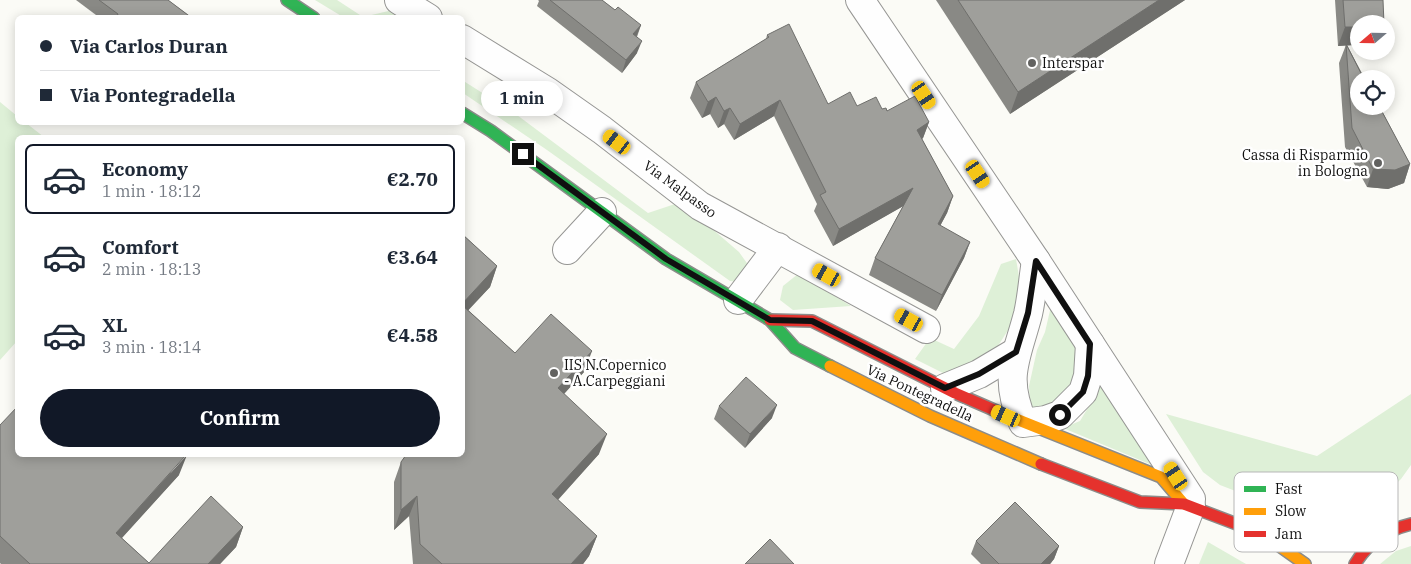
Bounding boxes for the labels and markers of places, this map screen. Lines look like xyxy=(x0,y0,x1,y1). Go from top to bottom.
place label: Interspar xyxy=(1042,54,1105,72)
marker: Interspar xyxy=(1026,57,1038,69)
place label: Cassa di Risparmio in Bologna xyxy=(1242,146,1368,180)
marker: Cassa di Risparmio in Bologna xyxy=(1372,157,1384,169)
place label: IIS N.Copernico - A.Carpeggiani xyxy=(564,356,666,390)
marker: IIS N.Copernico - A.Carpeggiani xyxy=(548,367,560,379)

